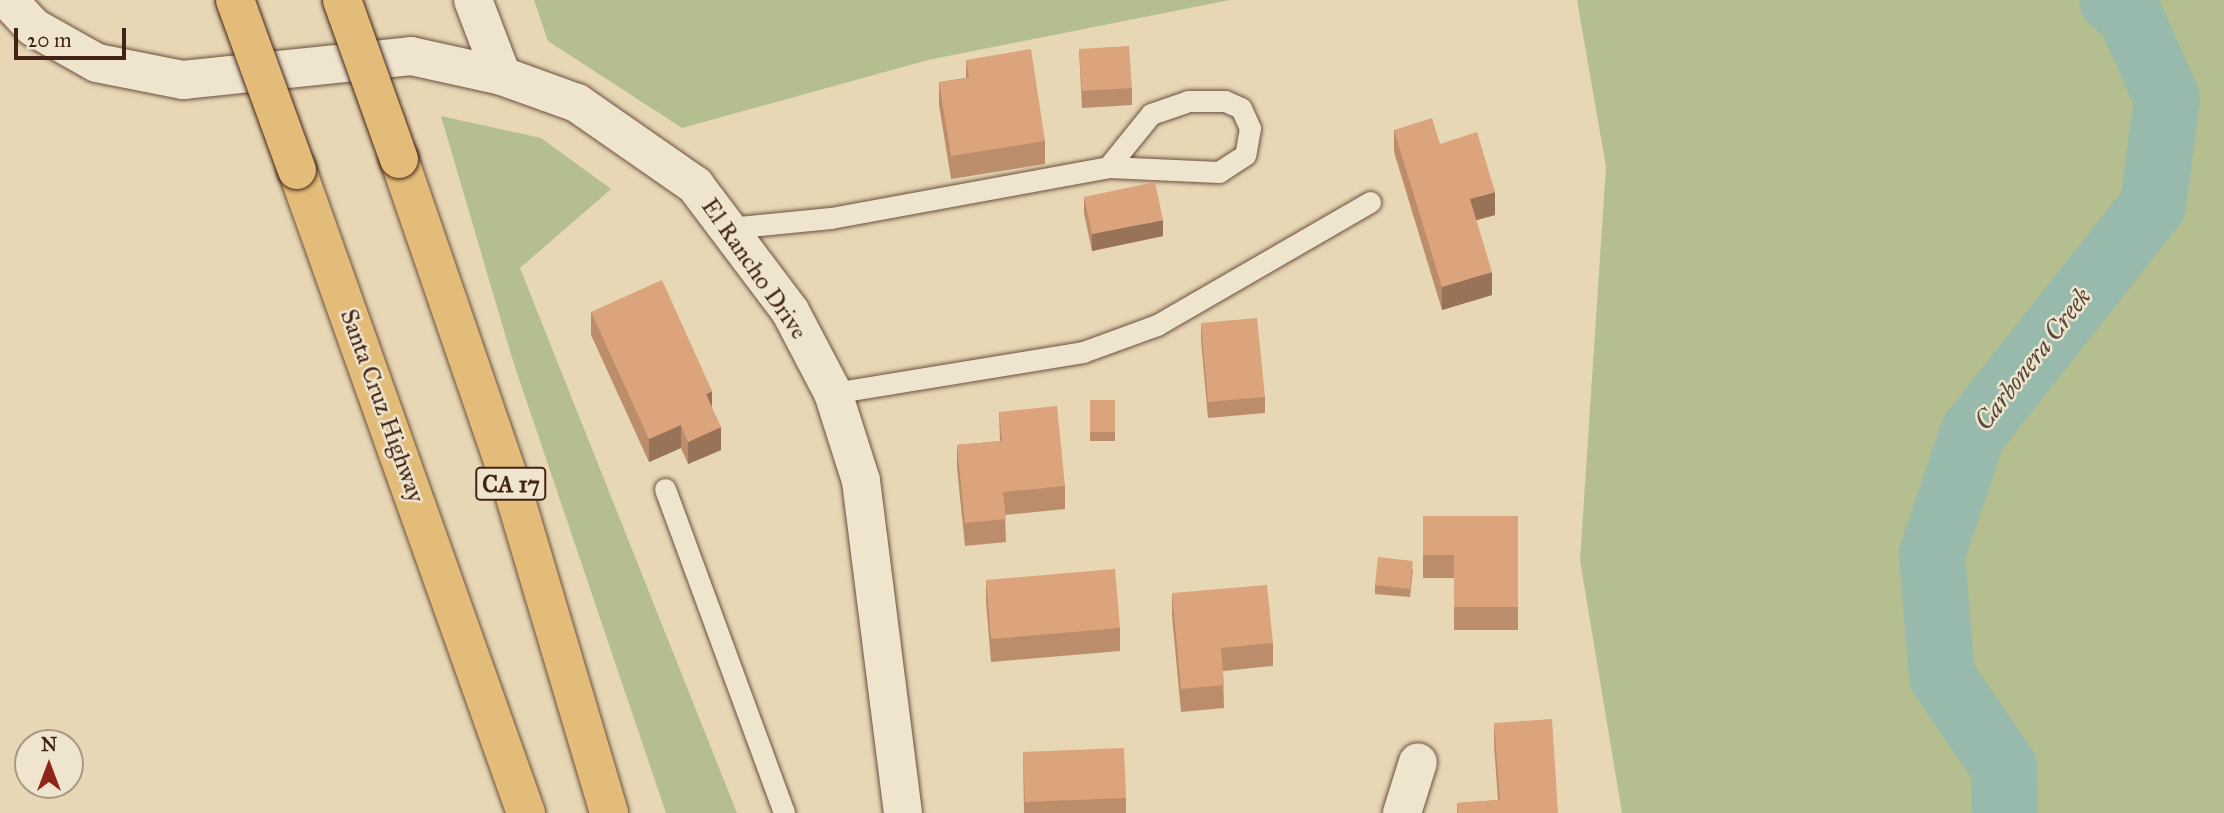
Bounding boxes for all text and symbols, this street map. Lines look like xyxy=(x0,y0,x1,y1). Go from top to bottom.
scale bar xyxy=(18,14,130,58)
text: 20 m xyxy=(27,27,72,53)
street label: El Rancho Drive xyxy=(695,193,813,345)
water label: Carbonera Creek xyxy=(1968,282,2098,436)
street label: Santa Cruz Highway xyxy=(334,305,430,507)
road number: CA 17 xyxy=(474,464,548,504)
north arrow xyxy=(14,729,84,799)
text: N xyxy=(41,733,57,756)

